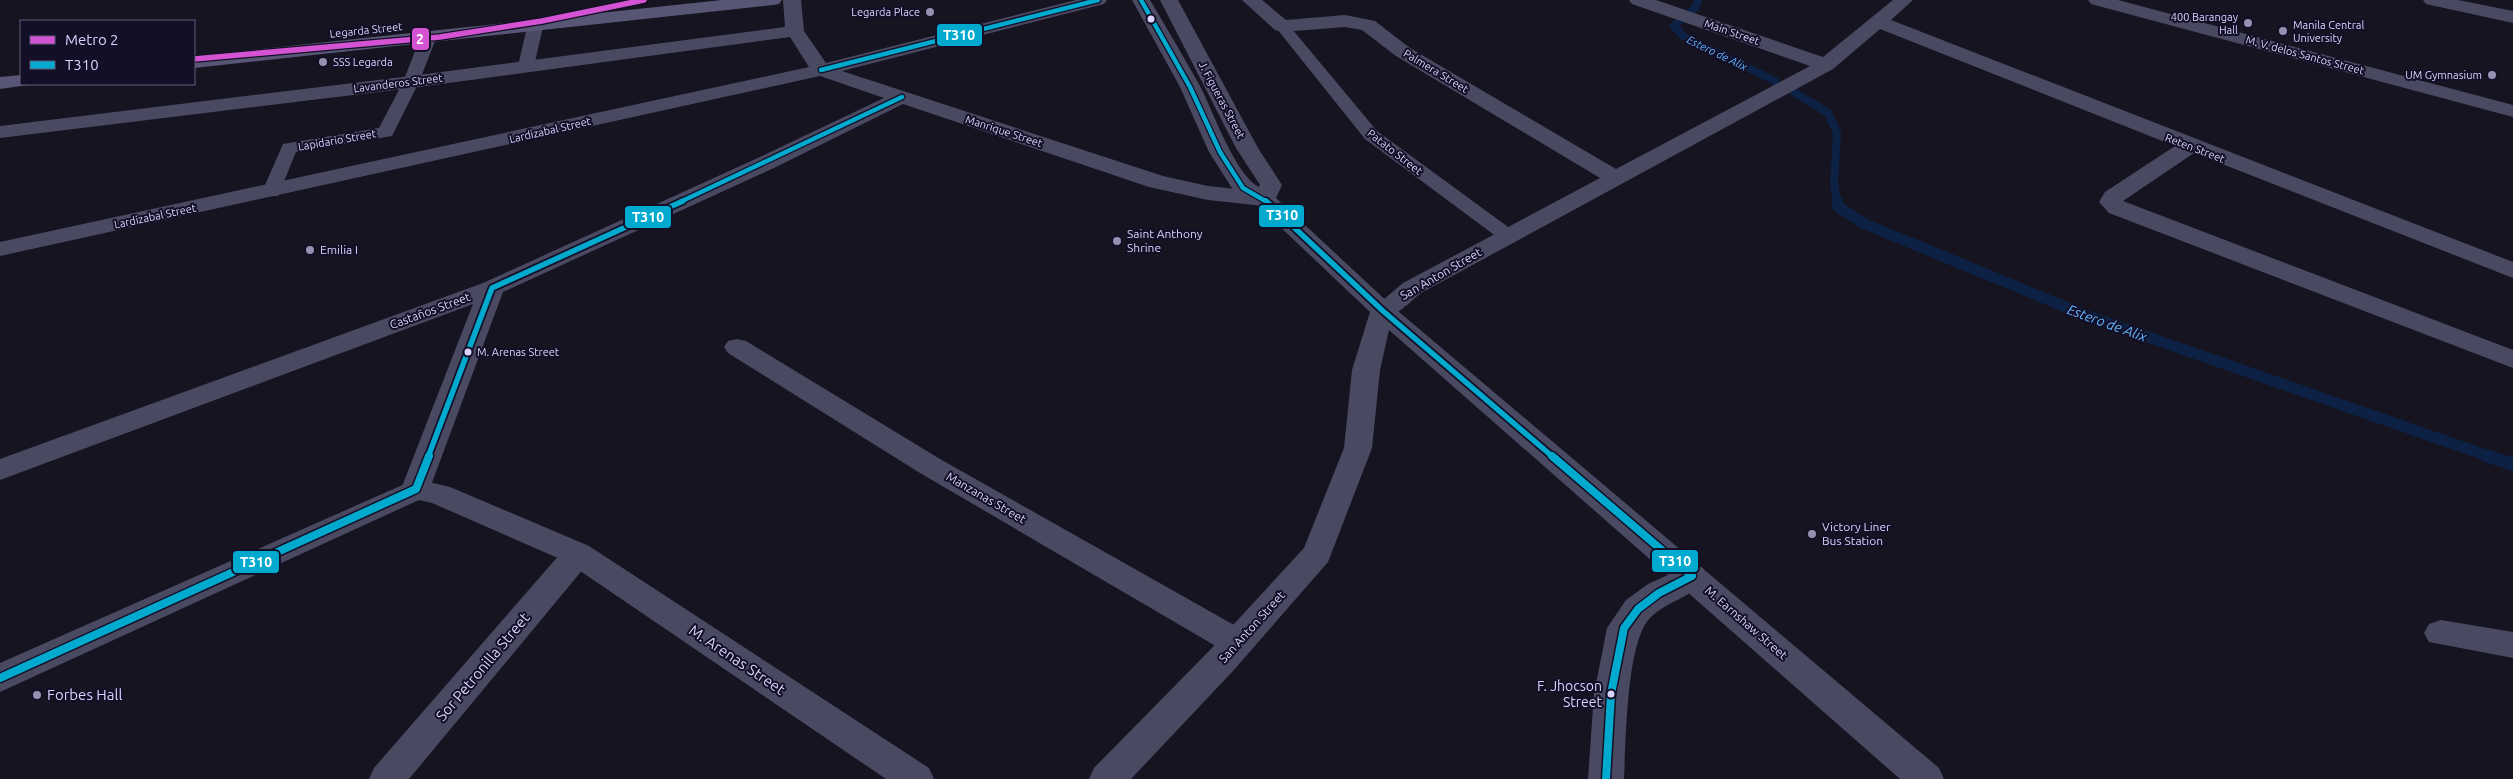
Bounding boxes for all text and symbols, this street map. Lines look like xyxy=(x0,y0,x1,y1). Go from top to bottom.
place label: Legarda Place xyxy=(851,6,920,18)
marker: Legarda Place xyxy=(924,6,936,18)
place label: 400 Barangay Hall xyxy=(2171,11,2239,36)
unlabelled marker xyxy=(1146,14,1156,24)
street label: Main Street xyxy=(1703,17,1762,47)
marker: 400 Barangay Hall xyxy=(2242,17,2254,29)
place label: Manila Central University xyxy=(2293,19,2364,44)
legend xyxy=(20,20,195,85)
street label: Legarda Street xyxy=(329,20,404,40)
line badge: T310 xyxy=(936,23,983,47)
marker: Manila Central University xyxy=(2277,25,2289,37)
line badge: 2 xyxy=(411,27,430,51)
text: T310 xyxy=(943,27,975,43)
text: Metro 2 xyxy=(65,31,119,48)
text: 2 xyxy=(416,31,424,47)
water label: Estero de Alix xyxy=(1685,33,1750,73)
street label: M. V. delos Santos Street xyxy=(2245,33,2366,77)
street label: Palmera Street xyxy=(1401,47,1471,95)
text: T310 xyxy=(65,56,99,73)
marker: SSS Legarda xyxy=(317,56,329,68)
place label: SSS Legarda xyxy=(333,56,393,68)
street label: J. Figueras Street xyxy=(1197,59,1248,141)
place label: UM Gymnasium xyxy=(2405,69,2482,81)
marker: UM Gymnasium xyxy=(2486,69,2498,81)
street label: Lavanderos Street xyxy=(353,71,444,94)
street label: Manrique Street xyxy=(964,113,1045,149)
street label: Lardizabal Street xyxy=(508,115,593,145)
street label: Lapidario Street xyxy=(297,127,378,153)
street label: Patato Street xyxy=(1365,127,1425,177)
street label: Reten Street xyxy=(2164,131,2227,165)
street label: Lardizabal Street xyxy=(113,201,198,231)
line badge: T310 xyxy=(1258,204,1305,228)
line badge: T310 xyxy=(624,205,672,229)
text: T310 xyxy=(1266,207,1298,223)
text: T310 xyxy=(632,209,664,225)
place label: Saint Anthony Shrine xyxy=(1127,227,1203,254)
marker: Saint Anthony Shrine xyxy=(1111,235,1123,247)
place label: Emilia I xyxy=(320,243,358,256)
marker: Emilia I xyxy=(304,244,316,256)
street label: San Anton Street xyxy=(1398,245,1484,302)
street label: Castaños Street xyxy=(388,290,472,331)
water label: Estero de Alix xyxy=(2065,301,2149,345)
place label: M. Arenas Street xyxy=(477,346,560,358)
marker: M. Arenas Street xyxy=(463,347,473,357)
street label: Manzanas Street xyxy=(944,470,1029,526)
place label: Victory Liner Bus Station xyxy=(1822,520,1891,547)
marker: Victory Liner Bus Station xyxy=(1806,528,1818,540)
line badge: T310 xyxy=(1651,549,1699,573)
line badge: T310 xyxy=(232,550,280,574)
text: T310 xyxy=(1659,553,1691,569)
text: T310 xyxy=(240,554,272,570)
street label: M. Earnshaw Street xyxy=(1703,584,1790,662)
street label: San Anton Street xyxy=(1216,588,1287,665)
street label: Sor Petronilla Street xyxy=(432,609,533,724)
street label: M. Arenas Street xyxy=(686,621,789,698)
place label: F. Jhocson Street xyxy=(1537,678,1602,710)
place label: Forbes Hall xyxy=(47,686,122,703)
marker: Forbes Hall xyxy=(31,689,43,701)
marker: F. Jhocson Street xyxy=(1606,689,1616,699)

